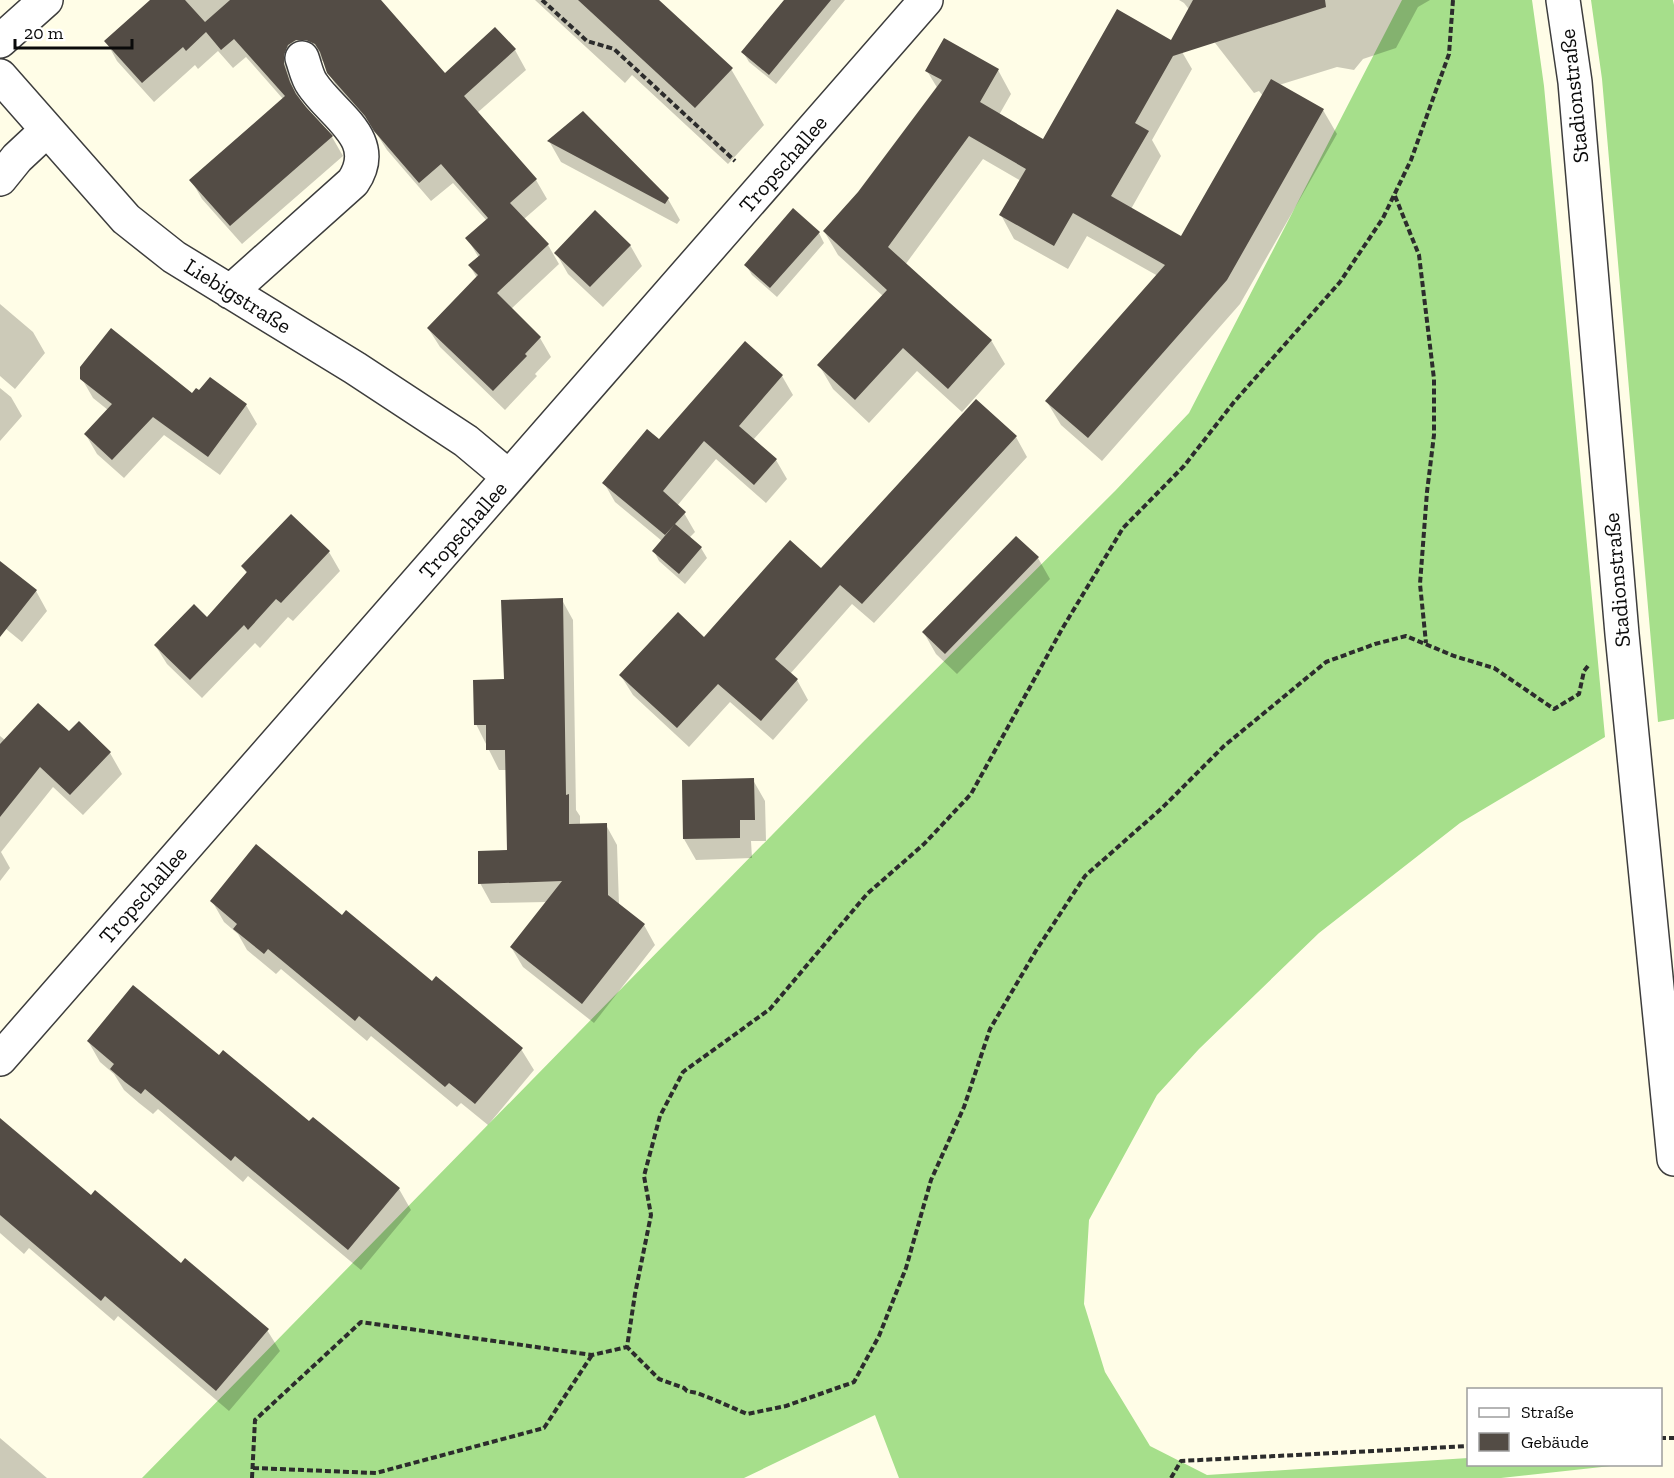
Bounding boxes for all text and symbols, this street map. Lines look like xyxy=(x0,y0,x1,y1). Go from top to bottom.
scale bar xyxy=(15,12,132,50)
text: 20 m xyxy=(24,22,64,44)
street label: Stadionstraße xyxy=(1554,27,1594,165)
street label: Tropschallee xyxy=(733,109,833,219)
street label: Liebigstraße xyxy=(180,253,296,339)
street label: Tropschallee xyxy=(413,475,513,585)
street label: Stadionstraße xyxy=(1598,512,1636,648)
street label: Tropschallee xyxy=(93,840,193,950)
legend xyxy=(1467,1388,1662,1466)
text: Straße xyxy=(1521,1401,1574,1423)
text: Gebäude xyxy=(1521,1431,1589,1453)

